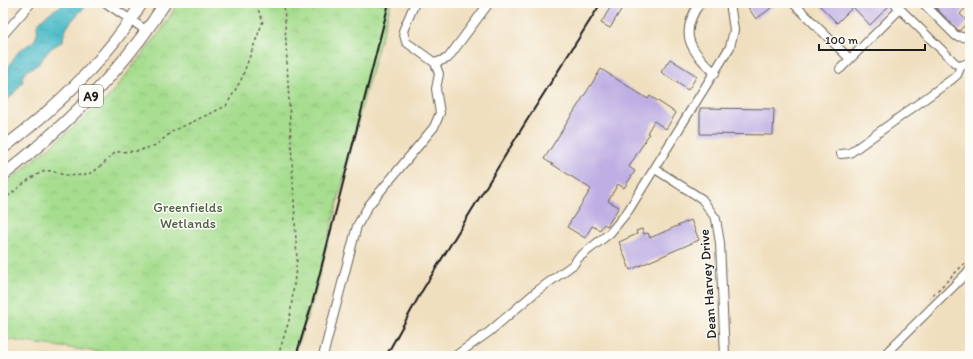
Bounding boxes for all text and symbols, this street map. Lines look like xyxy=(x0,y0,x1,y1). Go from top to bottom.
scale bar xyxy=(819,26,925,52)
text: 100 m xyxy=(825,33,858,47)
road number: A9 xyxy=(79,85,103,107)
park label: Greenfields Wetlands xyxy=(153,199,223,232)
street label: Dean Harvey Drive xyxy=(696,228,720,340)

